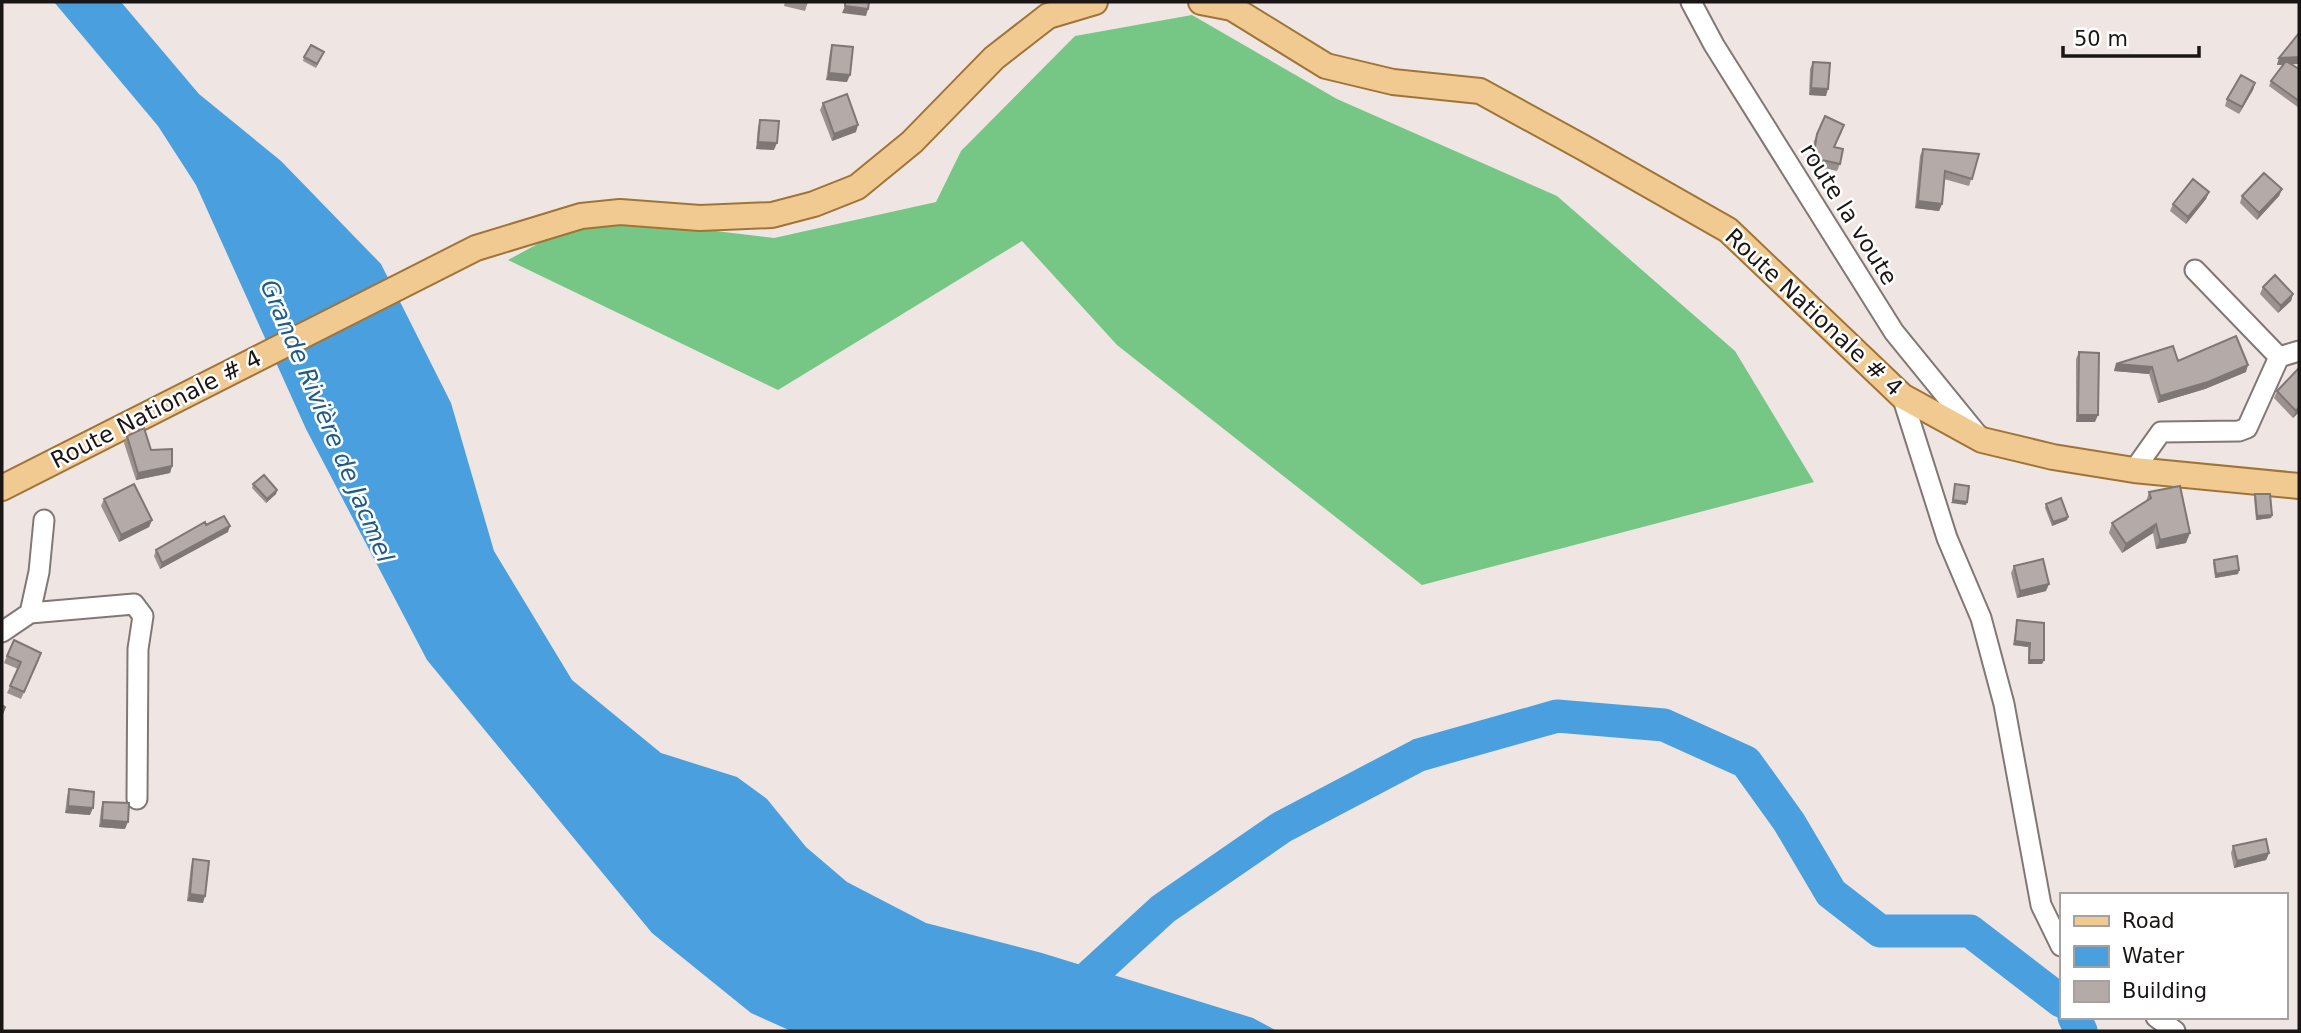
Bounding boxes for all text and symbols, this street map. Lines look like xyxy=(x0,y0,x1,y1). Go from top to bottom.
scale bar xyxy=(2063,14,2200,58)
text: 50 m xyxy=(2074,27,2128,51)
street label: route la voute xyxy=(1795,139,1903,289)
street label: Route Nationale # 4 xyxy=(1720,223,1908,401)
water label: Grande Rivière de Jacmel xyxy=(255,275,400,567)
street label: Route Nationale # 4 xyxy=(46,345,266,473)
legend xyxy=(2060,893,2287,1019)
text: Road xyxy=(2122,909,2175,933)
text: Water xyxy=(2122,944,2184,968)
text: Building xyxy=(2122,979,2207,1003)

